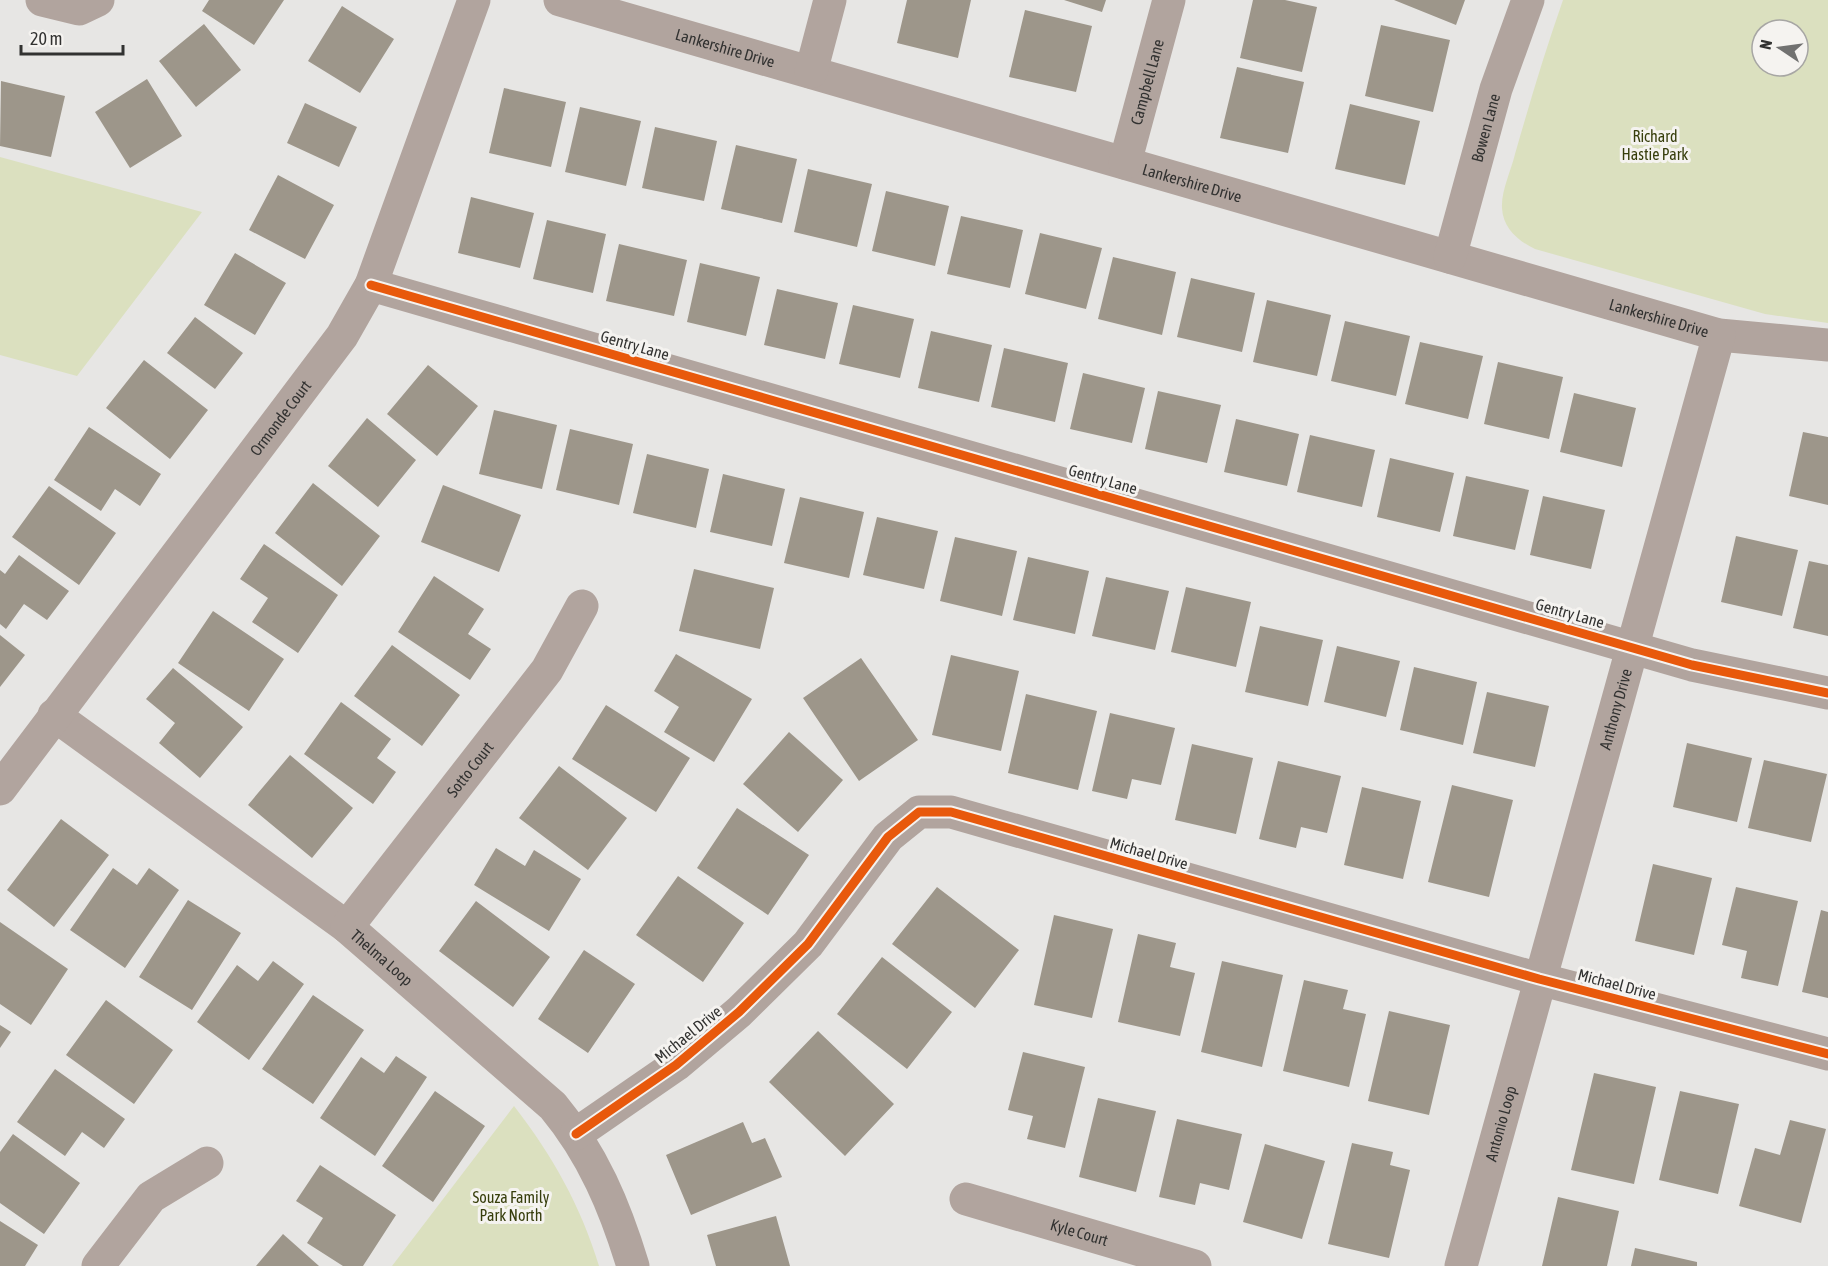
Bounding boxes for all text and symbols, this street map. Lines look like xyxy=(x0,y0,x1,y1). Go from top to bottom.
scale bar xyxy=(21,18,123,56)
north arrow xyxy=(1750,18,1810,78)
street label: Lankershire Drive xyxy=(673,25,777,71)
text: 20 m xyxy=(30,28,62,49)
street label: Campbell Lane xyxy=(1127,37,1167,127)
text: N xyxy=(1756,38,1775,51)
street label: Bowen Lane xyxy=(1467,91,1503,164)
park label: Richard Hastie Park xyxy=(1622,127,1688,163)
street label: Lankershire Drive xyxy=(1140,160,1244,206)
street label: Lankershire Drive xyxy=(1607,295,1711,341)
street label: Gentry Lane xyxy=(598,327,671,364)
street label: Ormonde Court xyxy=(246,376,315,459)
street label: Gentry Lane xyxy=(1066,461,1139,498)
street label: Gentry Lane xyxy=(1533,595,1606,632)
street label: Anthony Drive xyxy=(1596,667,1635,751)
street label: Sotto Court xyxy=(443,738,497,800)
street label: Michael Drive xyxy=(1108,833,1190,873)
street label: Thelma Loop xyxy=(347,926,417,990)
street label: Michael Drive xyxy=(1576,965,1658,1003)
street label: Michael Drive xyxy=(651,1002,725,1066)
street label: Antonio Loop xyxy=(1481,1084,1521,1163)
park label: Souza Family Park North xyxy=(473,1188,550,1224)
street label: Kyle Court xyxy=(1048,1215,1111,1249)

